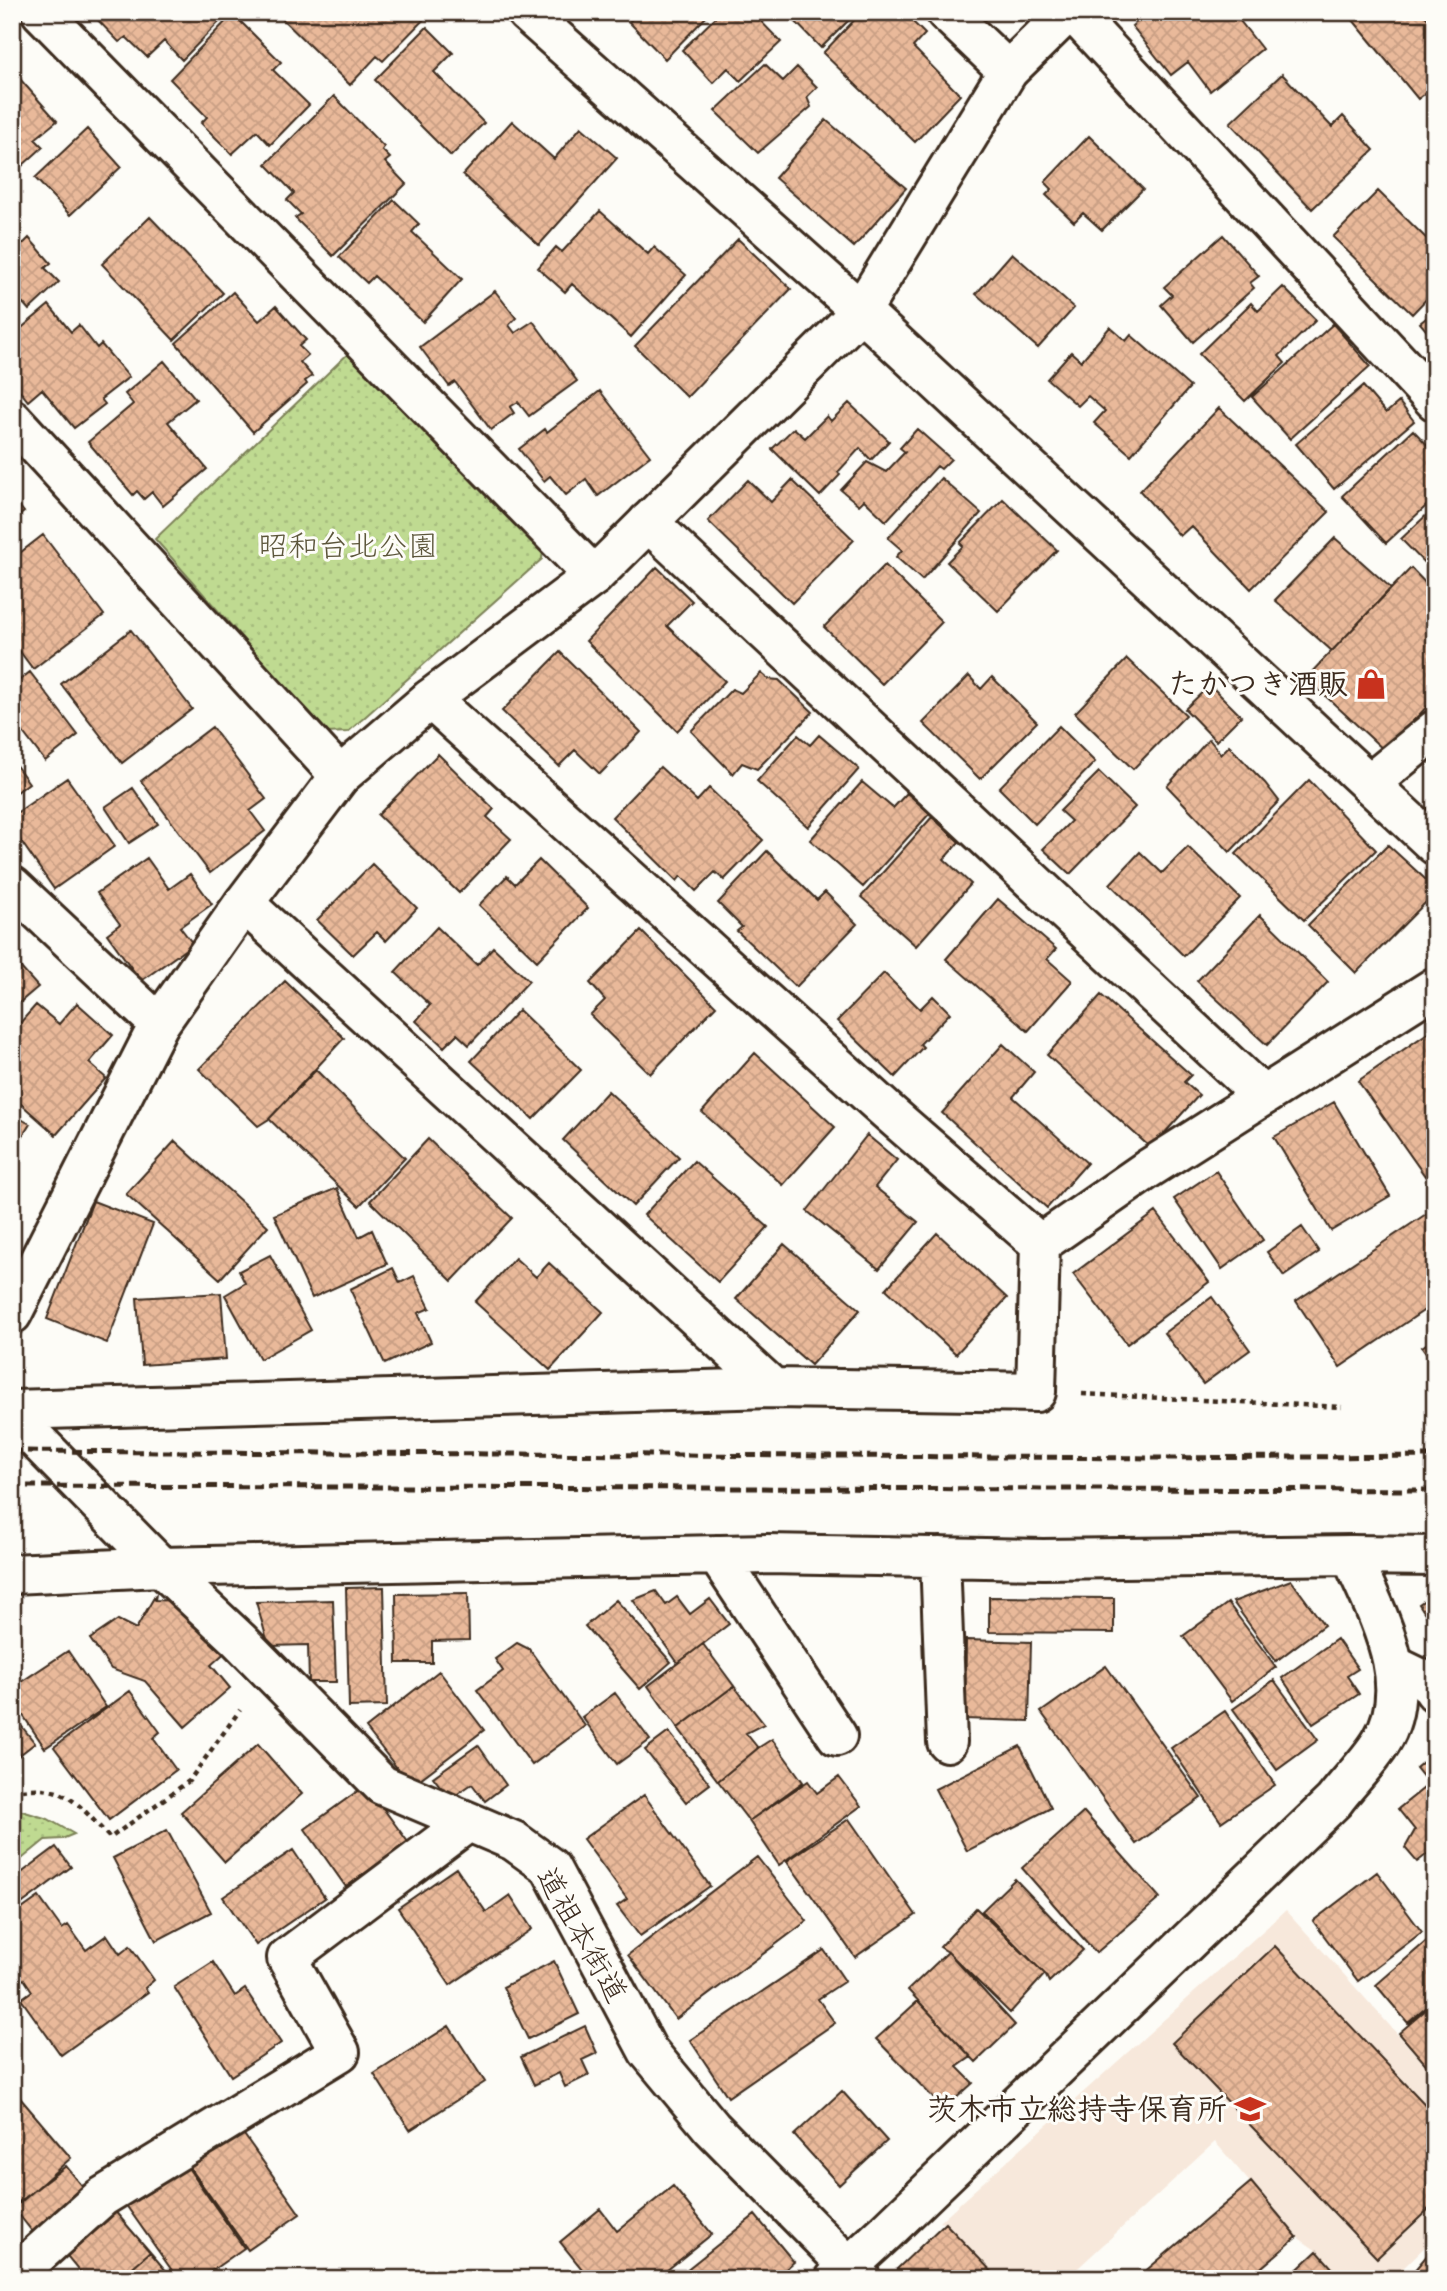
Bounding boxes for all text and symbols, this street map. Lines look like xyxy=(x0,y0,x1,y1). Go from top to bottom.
park label: 昭和台北公園 xyxy=(258,527,438,565)
place label: たかつき酒販 xyxy=(1168,665,1348,703)
shop icon: たかつき酒販 xyxy=(1354,667,1388,701)
street label: 道祖本街道 xyxy=(528,1861,636,2009)
place label: 茨木市立総持寺保育所 xyxy=(927,2090,1227,2128)
school or university icon: 茨木市立総持寺保育所 xyxy=(1233,2092,1267,2126)

